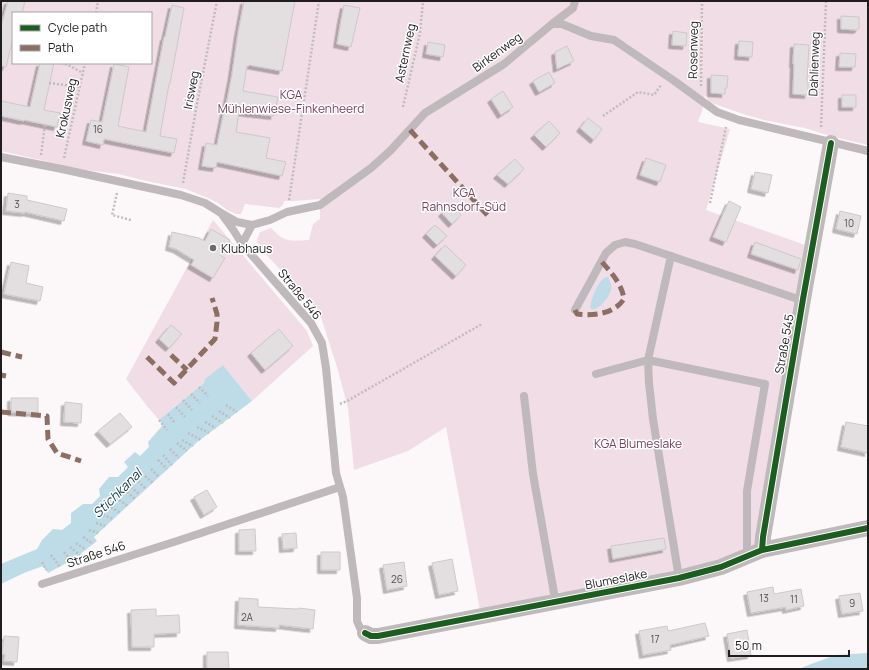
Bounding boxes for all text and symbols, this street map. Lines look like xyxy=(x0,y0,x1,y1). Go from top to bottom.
legend xyxy=(12,12,152,64)
text: Cycle path xyxy=(48,19,107,36)
street label: Rosenweg xyxy=(684,21,702,79)
street label: Asternweg xyxy=(390,22,420,84)
street label: Birkenweg xyxy=(469,28,525,76)
street label: Dahlienweg xyxy=(804,31,824,97)
text: Path xyxy=(48,39,74,56)
street label: Irisweg xyxy=(179,69,203,111)
street label: Krokusweg xyxy=(51,77,81,139)
park label: KGA Mühlenwiese-Finkenheerd xyxy=(218,86,364,117)
house number: 16 xyxy=(93,122,103,136)
park label: KGA Rahnsdorf-Süd xyxy=(422,184,506,215)
house number: 3 xyxy=(14,197,20,211)
house number: 10 xyxy=(844,216,854,230)
place label: Klubhaus xyxy=(221,240,272,257)
marker: Klubhaus xyxy=(208,243,218,253)
street label: Straße 546 xyxy=(274,265,326,323)
street label: Straße 545 xyxy=(770,313,798,375)
park label: KGA Blumeslake xyxy=(594,435,682,452)
water label: Stichkanal xyxy=(88,463,147,522)
street label: Straße 546 xyxy=(64,536,128,572)
street label: Blumeslake xyxy=(583,565,649,593)
house number: 26 xyxy=(391,572,403,586)
house number: 13 xyxy=(759,591,769,605)
house number: 11 xyxy=(790,592,798,606)
house number: 9 xyxy=(849,596,855,610)
house number: 2A xyxy=(241,610,254,624)
house number: 17 xyxy=(651,632,659,646)
scale bar xyxy=(729,632,849,658)
text: 50 m xyxy=(735,637,762,654)

